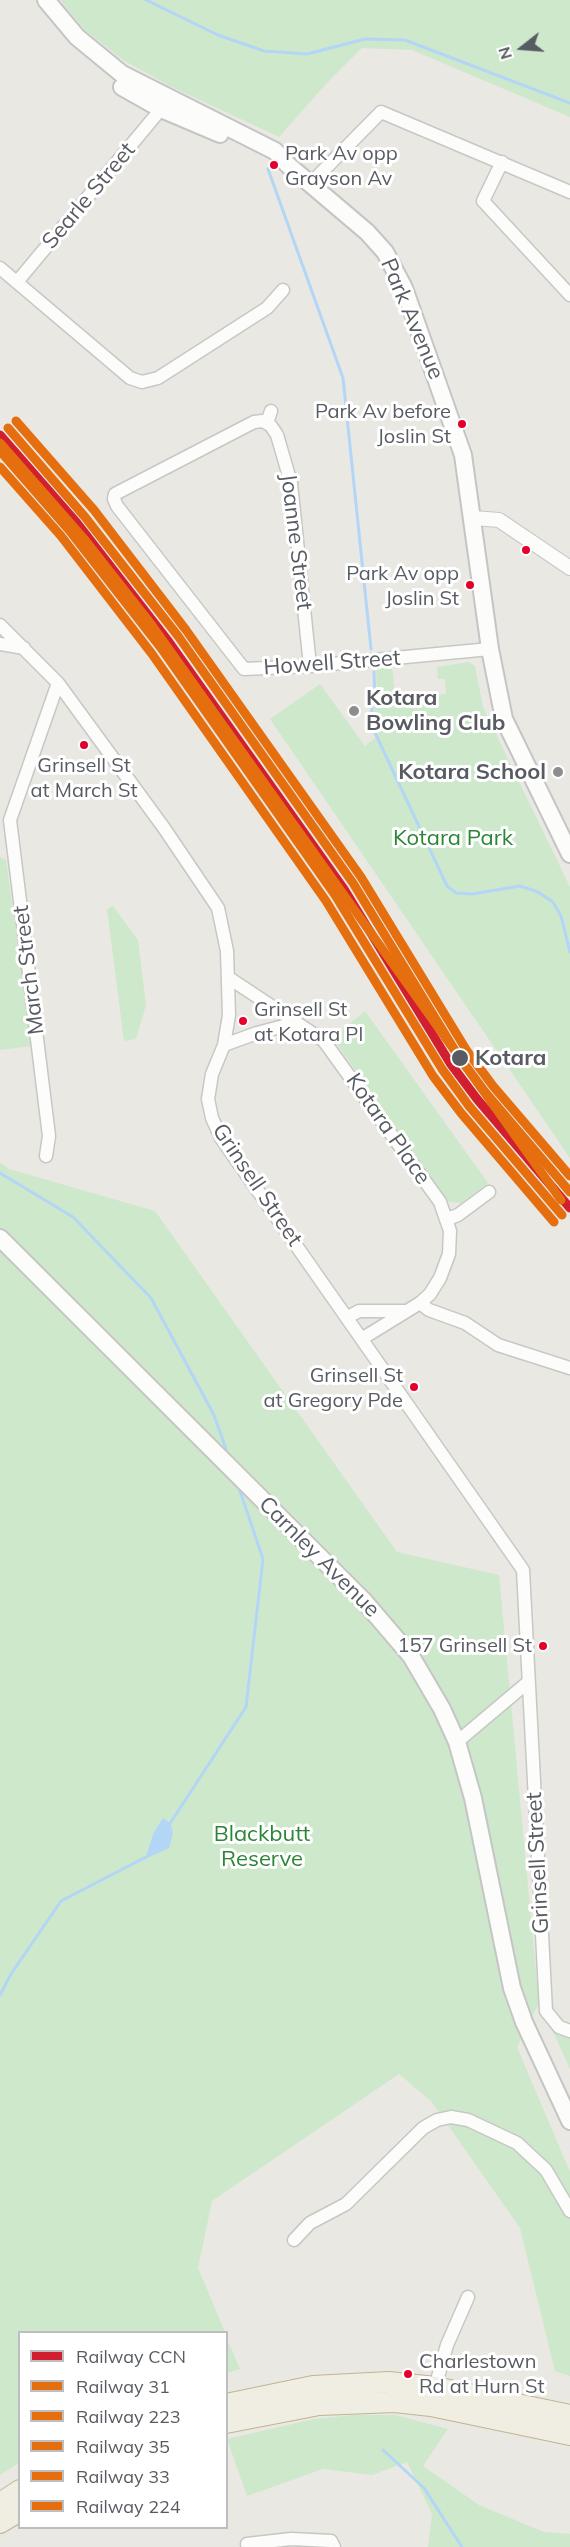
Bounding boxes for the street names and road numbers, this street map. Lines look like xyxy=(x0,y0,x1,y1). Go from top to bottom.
street label: Searle Street xyxy=(37,137,141,255)
street label: Park Avenue xyxy=(375,255,449,383)
street label: Joanne Street xyxy=(275,472,317,612)
street label: Howell Street xyxy=(263,645,401,681)
street label: March Street xyxy=(8,904,50,1036)
street label: Kotara Place xyxy=(340,1068,436,1190)
street label: Grinsell Street xyxy=(206,1119,308,1251)
street label: Carnley Avenue xyxy=(253,1491,385,1623)
street label: Grinsell Street xyxy=(521,1791,555,1935)

